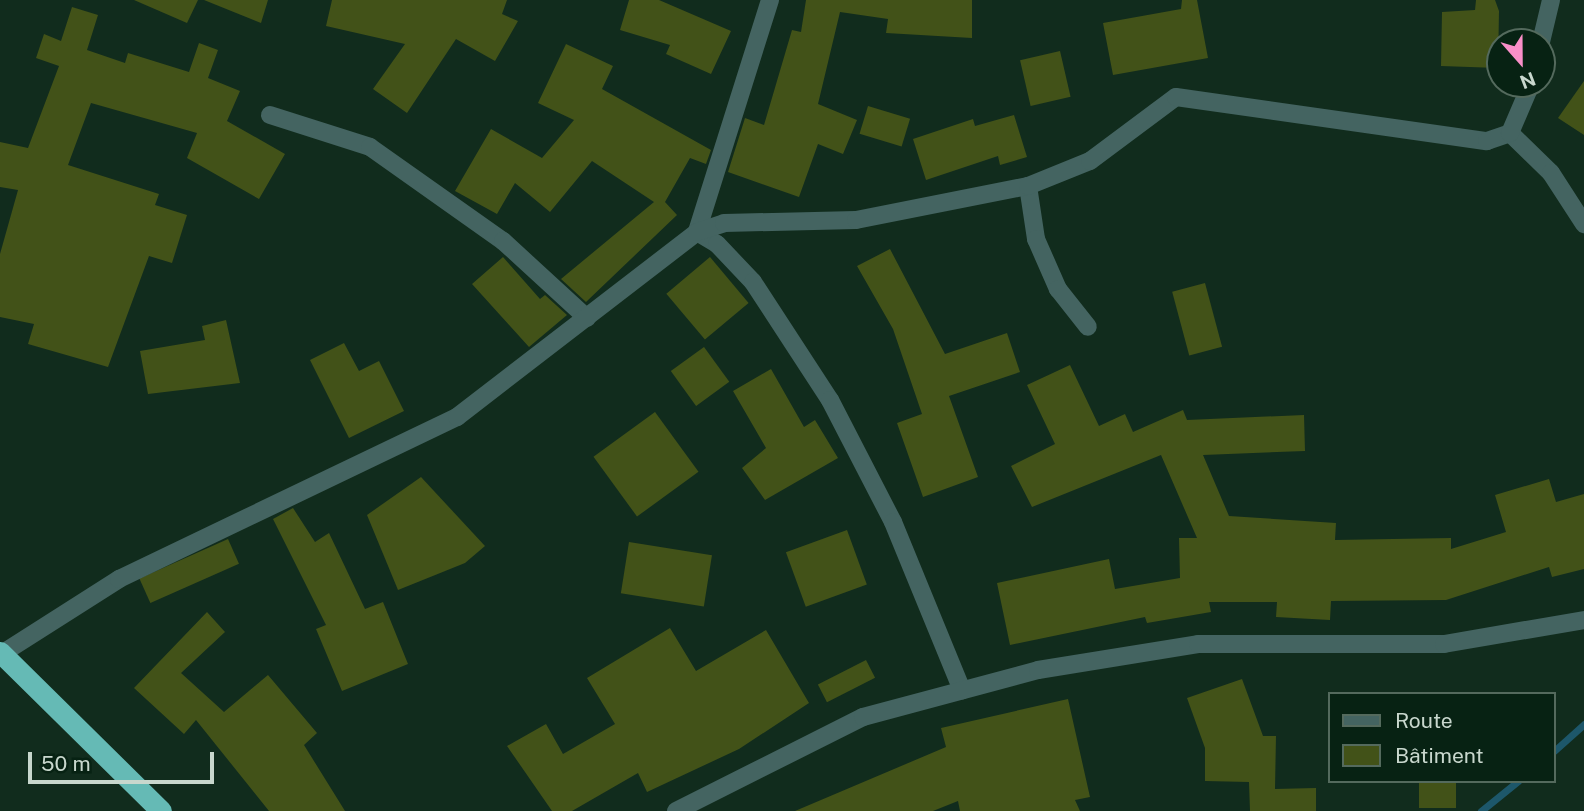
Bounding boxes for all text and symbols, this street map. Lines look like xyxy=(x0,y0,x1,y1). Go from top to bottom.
north arrow xyxy=(1486,28,1556,98)
text: N xyxy=(1517,68,1539,94)
legend xyxy=(1328,692,1556,783)
text: Route xyxy=(1395,708,1453,733)
scale bar xyxy=(32,738,217,782)
text: Bâtiment xyxy=(1395,743,1484,768)
text: 50 m xyxy=(41,751,91,776)

